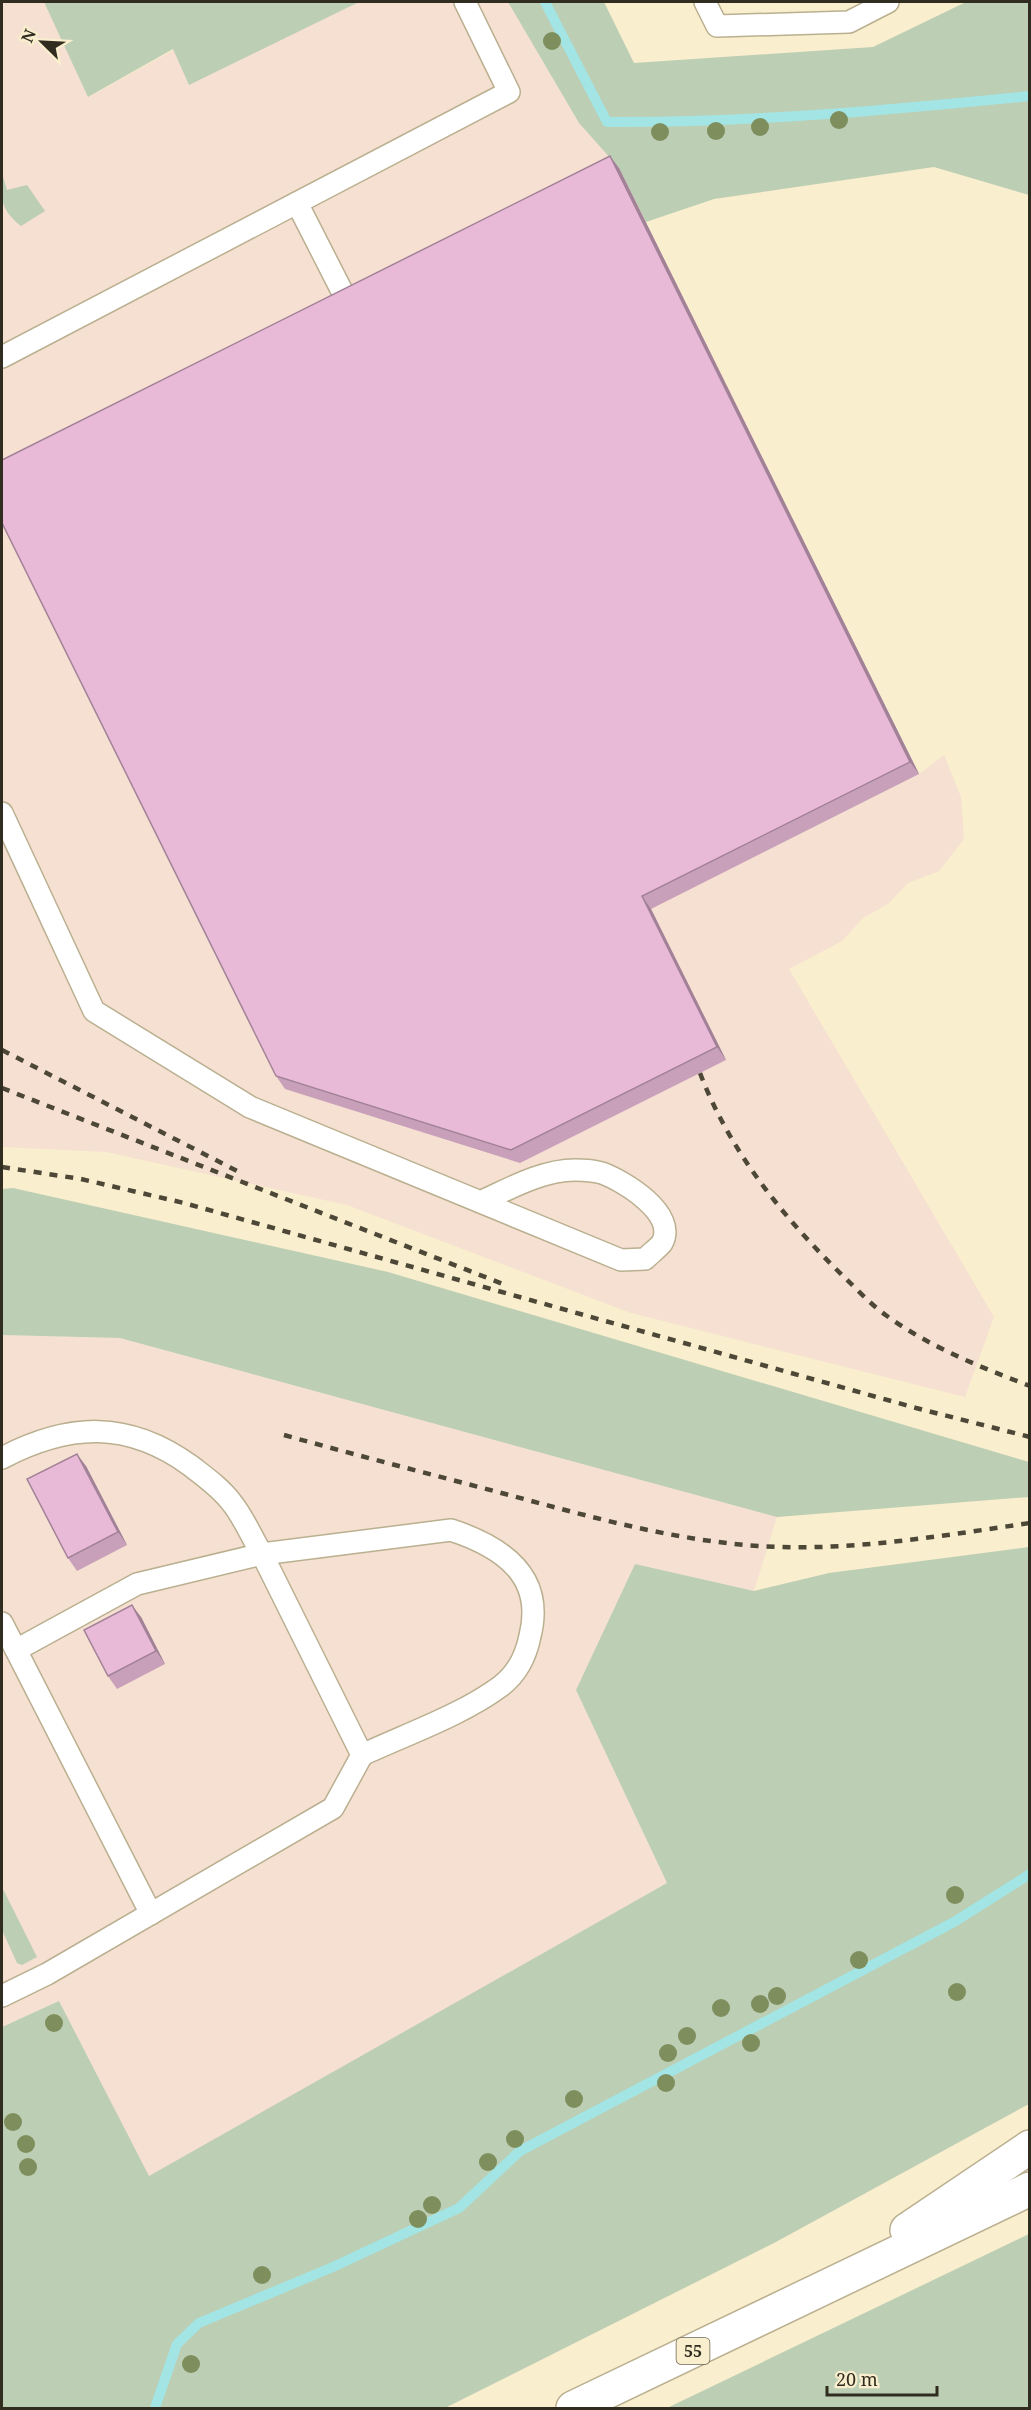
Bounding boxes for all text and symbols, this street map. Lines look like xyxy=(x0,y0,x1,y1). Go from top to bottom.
north arrow xyxy=(12,12,72,72)
text: N xyxy=(16,25,41,46)
road number: 55 xyxy=(676,2338,710,2364)
scale bar xyxy=(827,2359,936,2397)
text: 20 m xyxy=(836,2367,878,2391)

